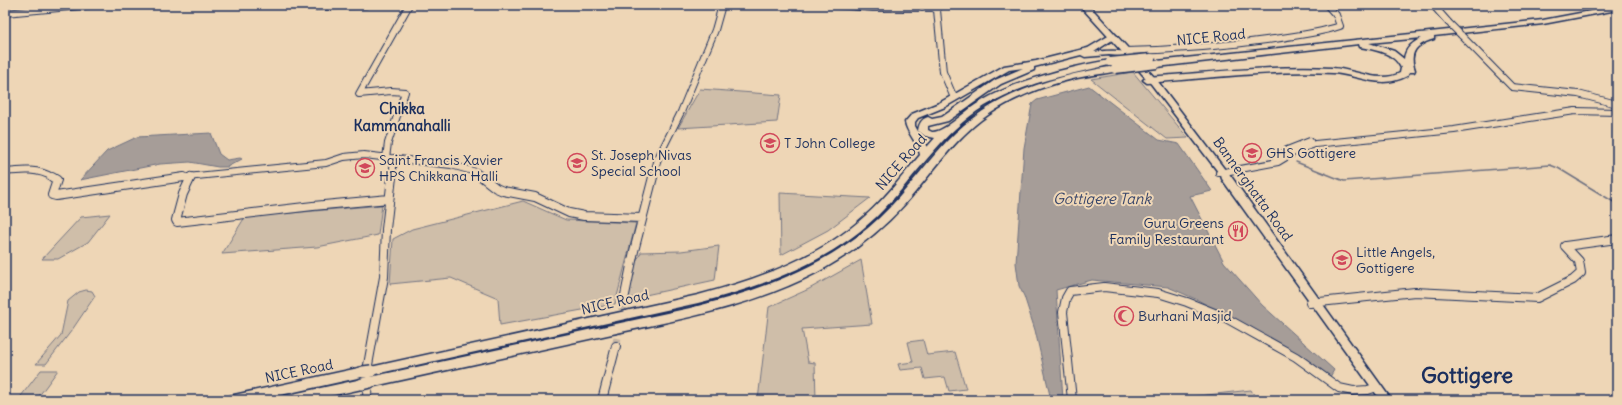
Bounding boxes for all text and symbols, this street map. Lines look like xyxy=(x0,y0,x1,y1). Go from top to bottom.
street label: NICE Road xyxy=(1176,24,1246,50)
district label: Chikka Kammanahalli xyxy=(353,99,451,135)
street label: NICE Road xyxy=(872,130,930,194)
school or university icon: T John College xyxy=(759,132,781,154)
place label: T John College xyxy=(784,134,875,152)
street label: Bannerghatta Road xyxy=(1209,134,1297,244)
school or university icon: GHS Gottigere xyxy=(1241,142,1263,164)
place label: GHS Gottigere xyxy=(1266,144,1356,162)
place label: St. Joseph Nivas Special School xyxy=(591,146,692,180)
place label: Saint Francis Xavier HPS Chikkana Halli xyxy=(379,151,503,185)
school or university icon: St. Joseph Nivas Special School xyxy=(566,152,588,174)
school or university icon: Saint Francis Xavier HPS Chikkana Halli xyxy=(354,157,376,179)
water label: Gottigere Tank xyxy=(1053,189,1152,208)
place label: Guru Greens Family Restaurant xyxy=(1109,214,1224,248)
restaurant icon: Guru Greens Family Restaurant xyxy=(1227,220,1249,242)
place label: Little Angels, Gottigere xyxy=(1356,243,1435,277)
school or university icon: Little Angels, Gottigere xyxy=(1331,249,1353,271)
street label: NICE Road xyxy=(579,285,651,319)
mosque icon: Burhani Masjid xyxy=(1113,305,1135,327)
place label: Burhani Masjid xyxy=(1138,307,1232,325)
street label: NICE Road xyxy=(263,355,335,387)
district label: Gottigere xyxy=(1421,361,1513,389)

